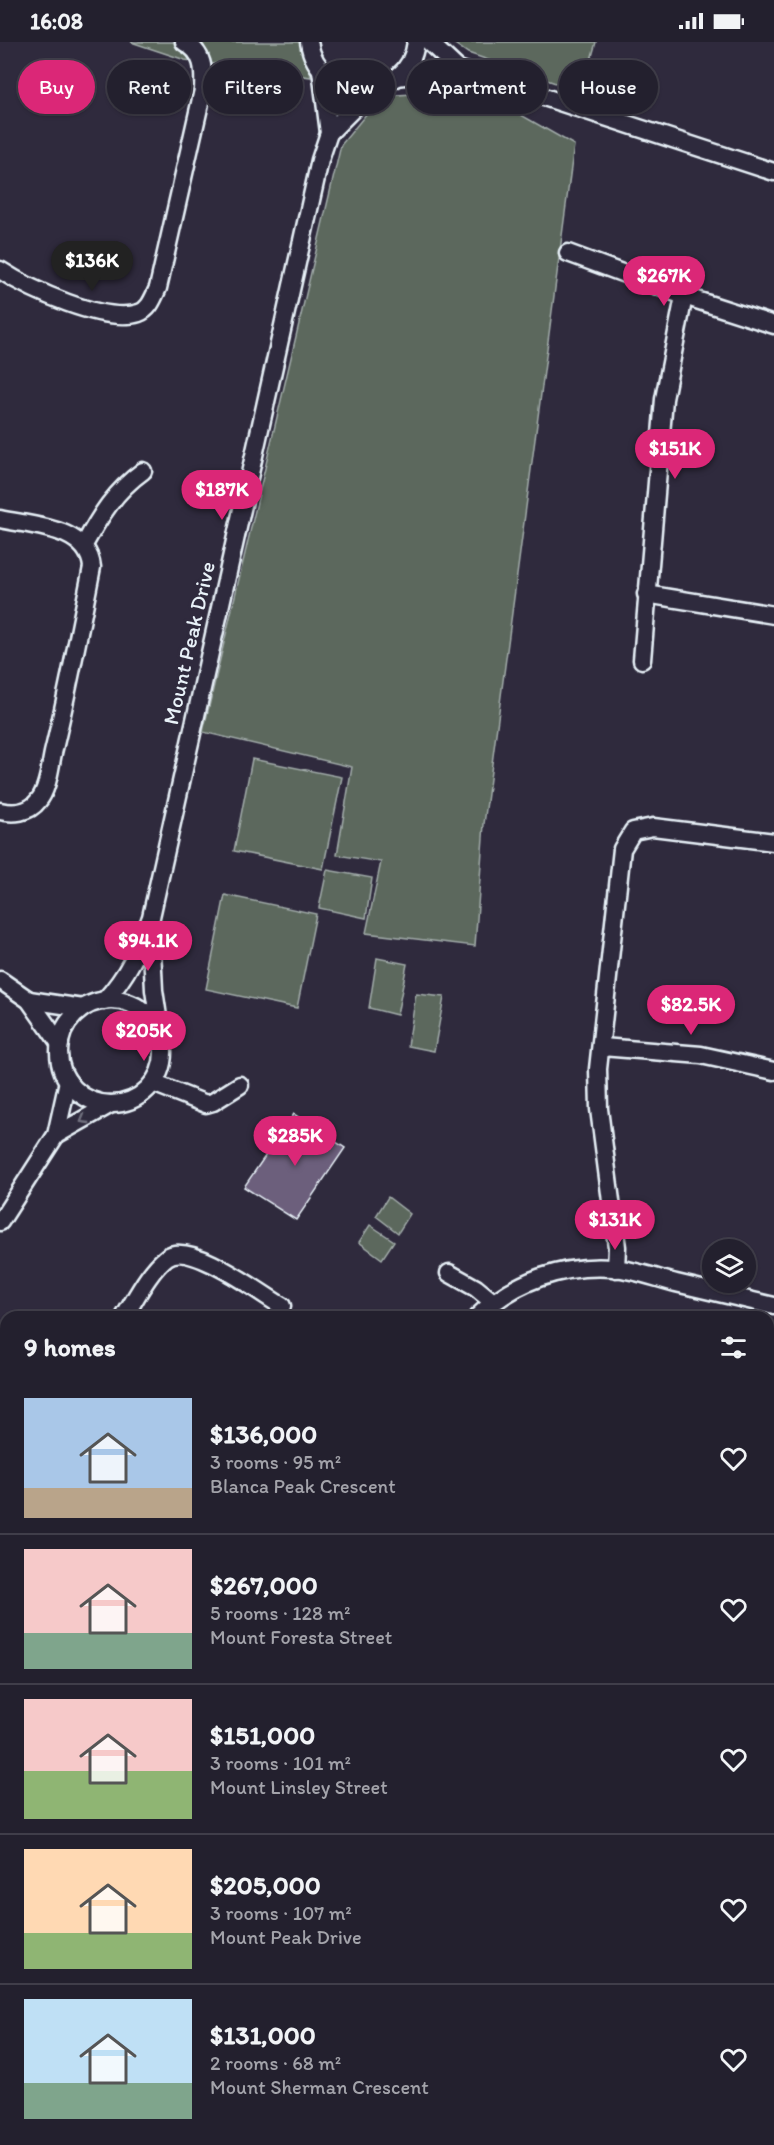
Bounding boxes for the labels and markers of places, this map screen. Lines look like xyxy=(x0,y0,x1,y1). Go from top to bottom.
pin: $136K xyxy=(50,241,134,292)
pin: $267K xyxy=(622,256,706,307)
pin: $151K xyxy=(633,429,717,480)
pin: $187K xyxy=(180,470,264,521)
pin: $94.1K xyxy=(99,921,197,972)
pin: $82.5K xyxy=(642,985,740,1036)
pin: $205K xyxy=(102,1011,186,1062)
pin: $285K xyxy=(253,1116,337,1167)
pin: $131K xyxy=(573,1200,657,1251)

